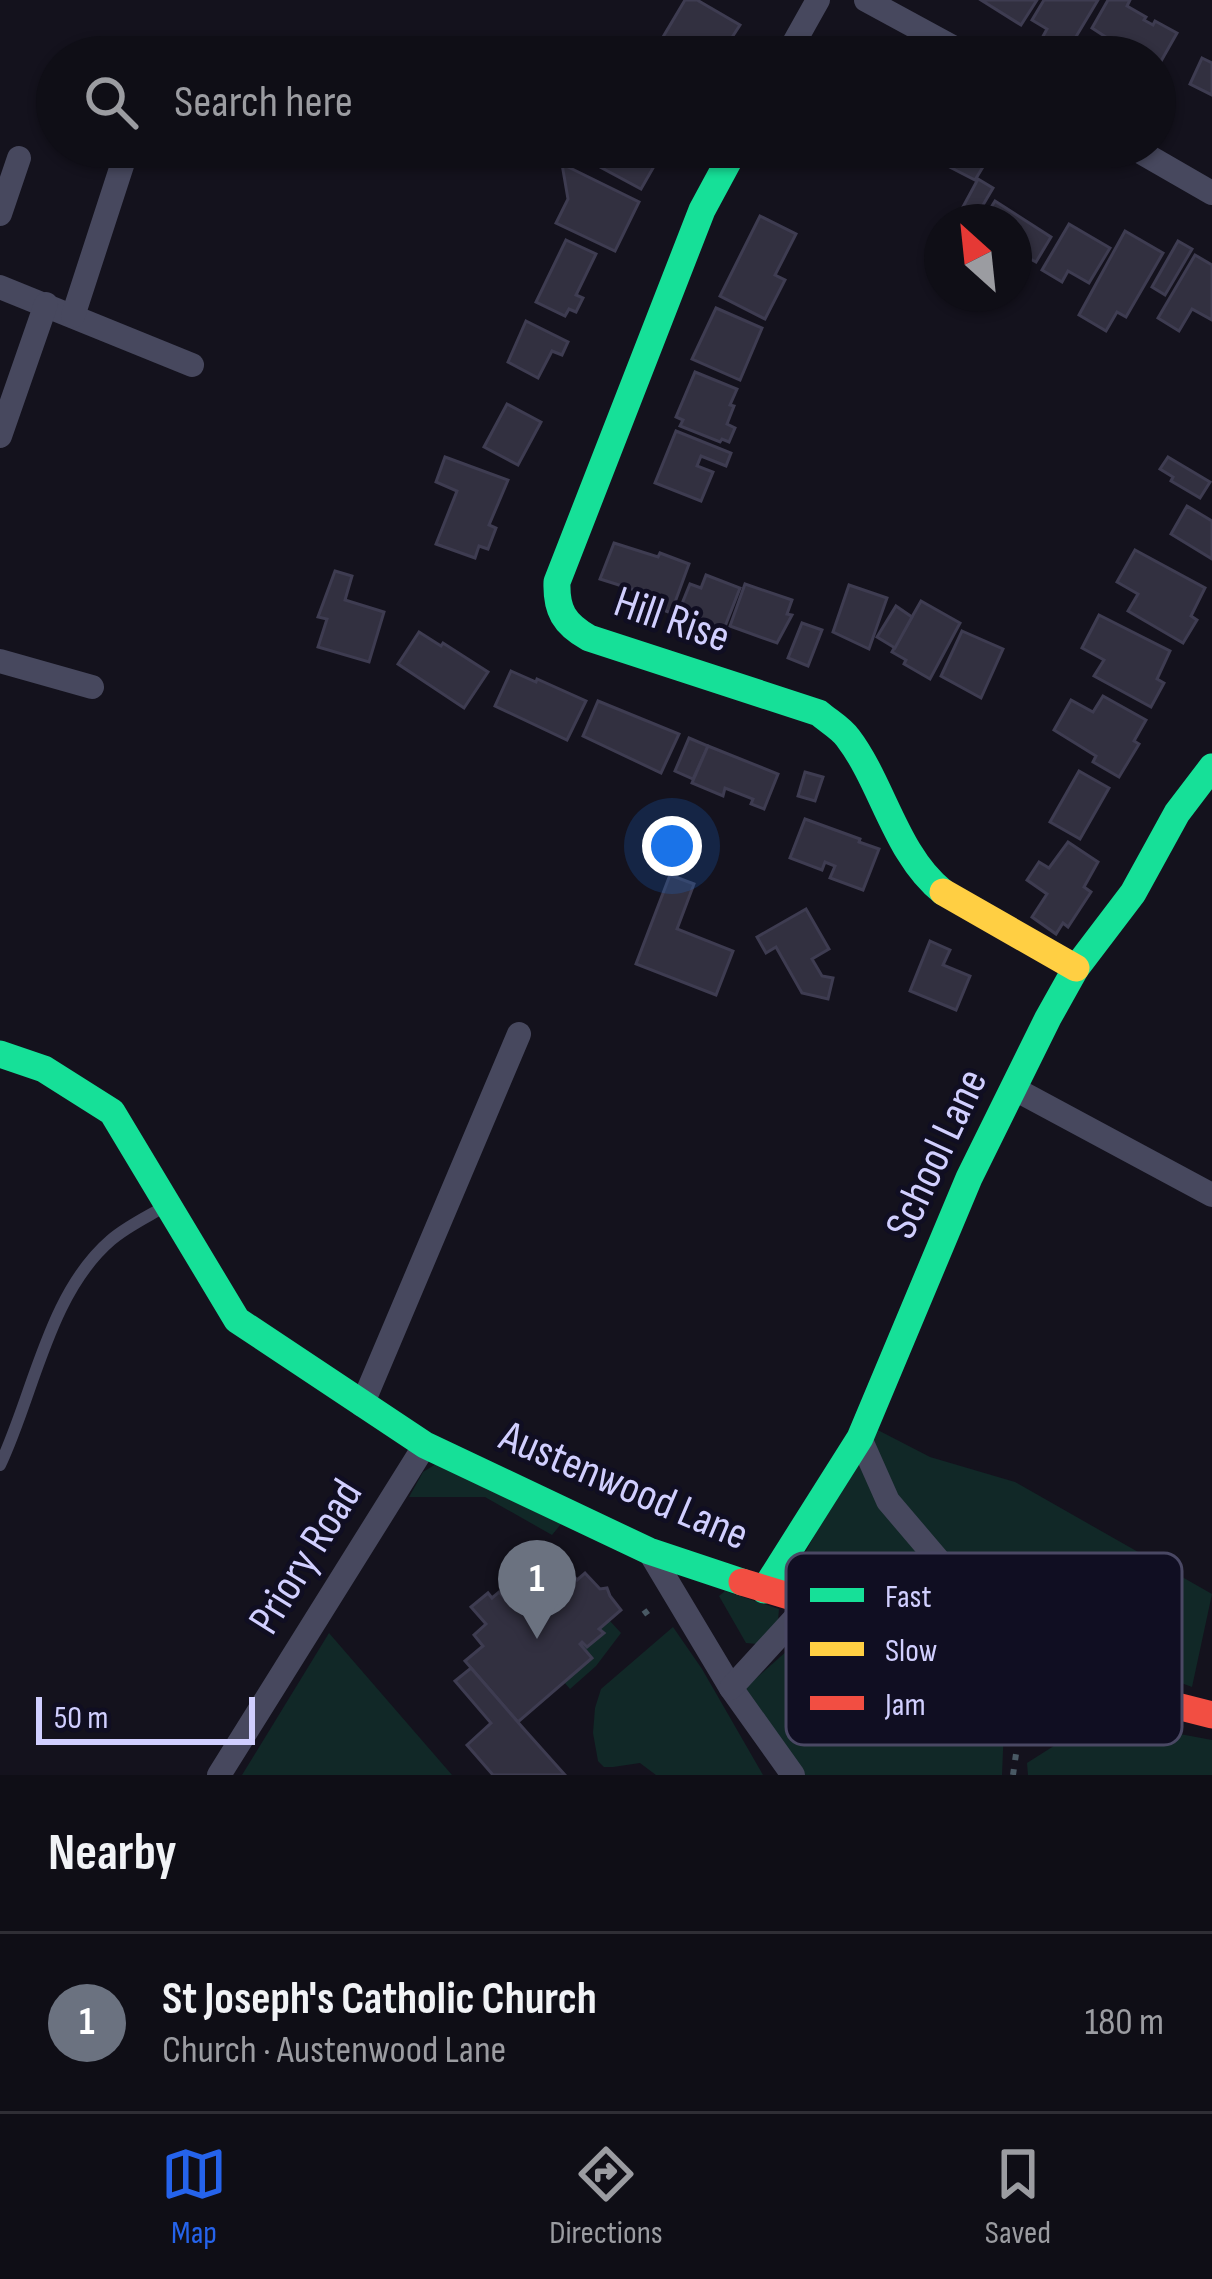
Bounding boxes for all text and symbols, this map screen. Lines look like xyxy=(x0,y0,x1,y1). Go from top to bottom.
search box xyxy=(36,36,1176,168)
icon: search xyxy=(78,69,144,135)
text: Search here xyxy=(174,75,353,130)
north arrow xyxy=(924,204,1032,312)
street label: Hill Rise xyxy=(607,575,737,665)
your location xyxy=(642,816,702,876)
street label: School Lane xyxy=(874,1060,1000,1248)
street label: Austenwood Lane xyxy=(491,1409,757,1563)
street label: Priory Road xyxy=(237,1470,375,1644)
pin: 1 xyxy=(498,1540,576,1639)
legend xyxy=(786,1553,1182,1745)
text: Fast xyxy=(885,1577,932,1617)
text: Slow xyxy=(885,1631,937,1671)
text: Jam xyxy=(884,1685,926,1725)
scale bar xyxy=(36,1691,255,1744)
text: 50 m xyxy=(54,1698,108,1738)
text: Nearby xyxy=(48,1823,177,1884)
text: St Joseph's Catholic Church xyxy=(162,1972,597,2027)
text: 1 xyxy=(79,1999,95,2046)
text: 180 m xyxy=(1085,1999,1164,2046)
text: Church · Austenwood Lane xyxy=(162,2027,506,2074)
tab: Map xyxy=(161,2141,227,2253)
tab: Directions xyxy=(549,2141,663,2253)
tab: Saved xyxy=(985,2141,1051,2253)

